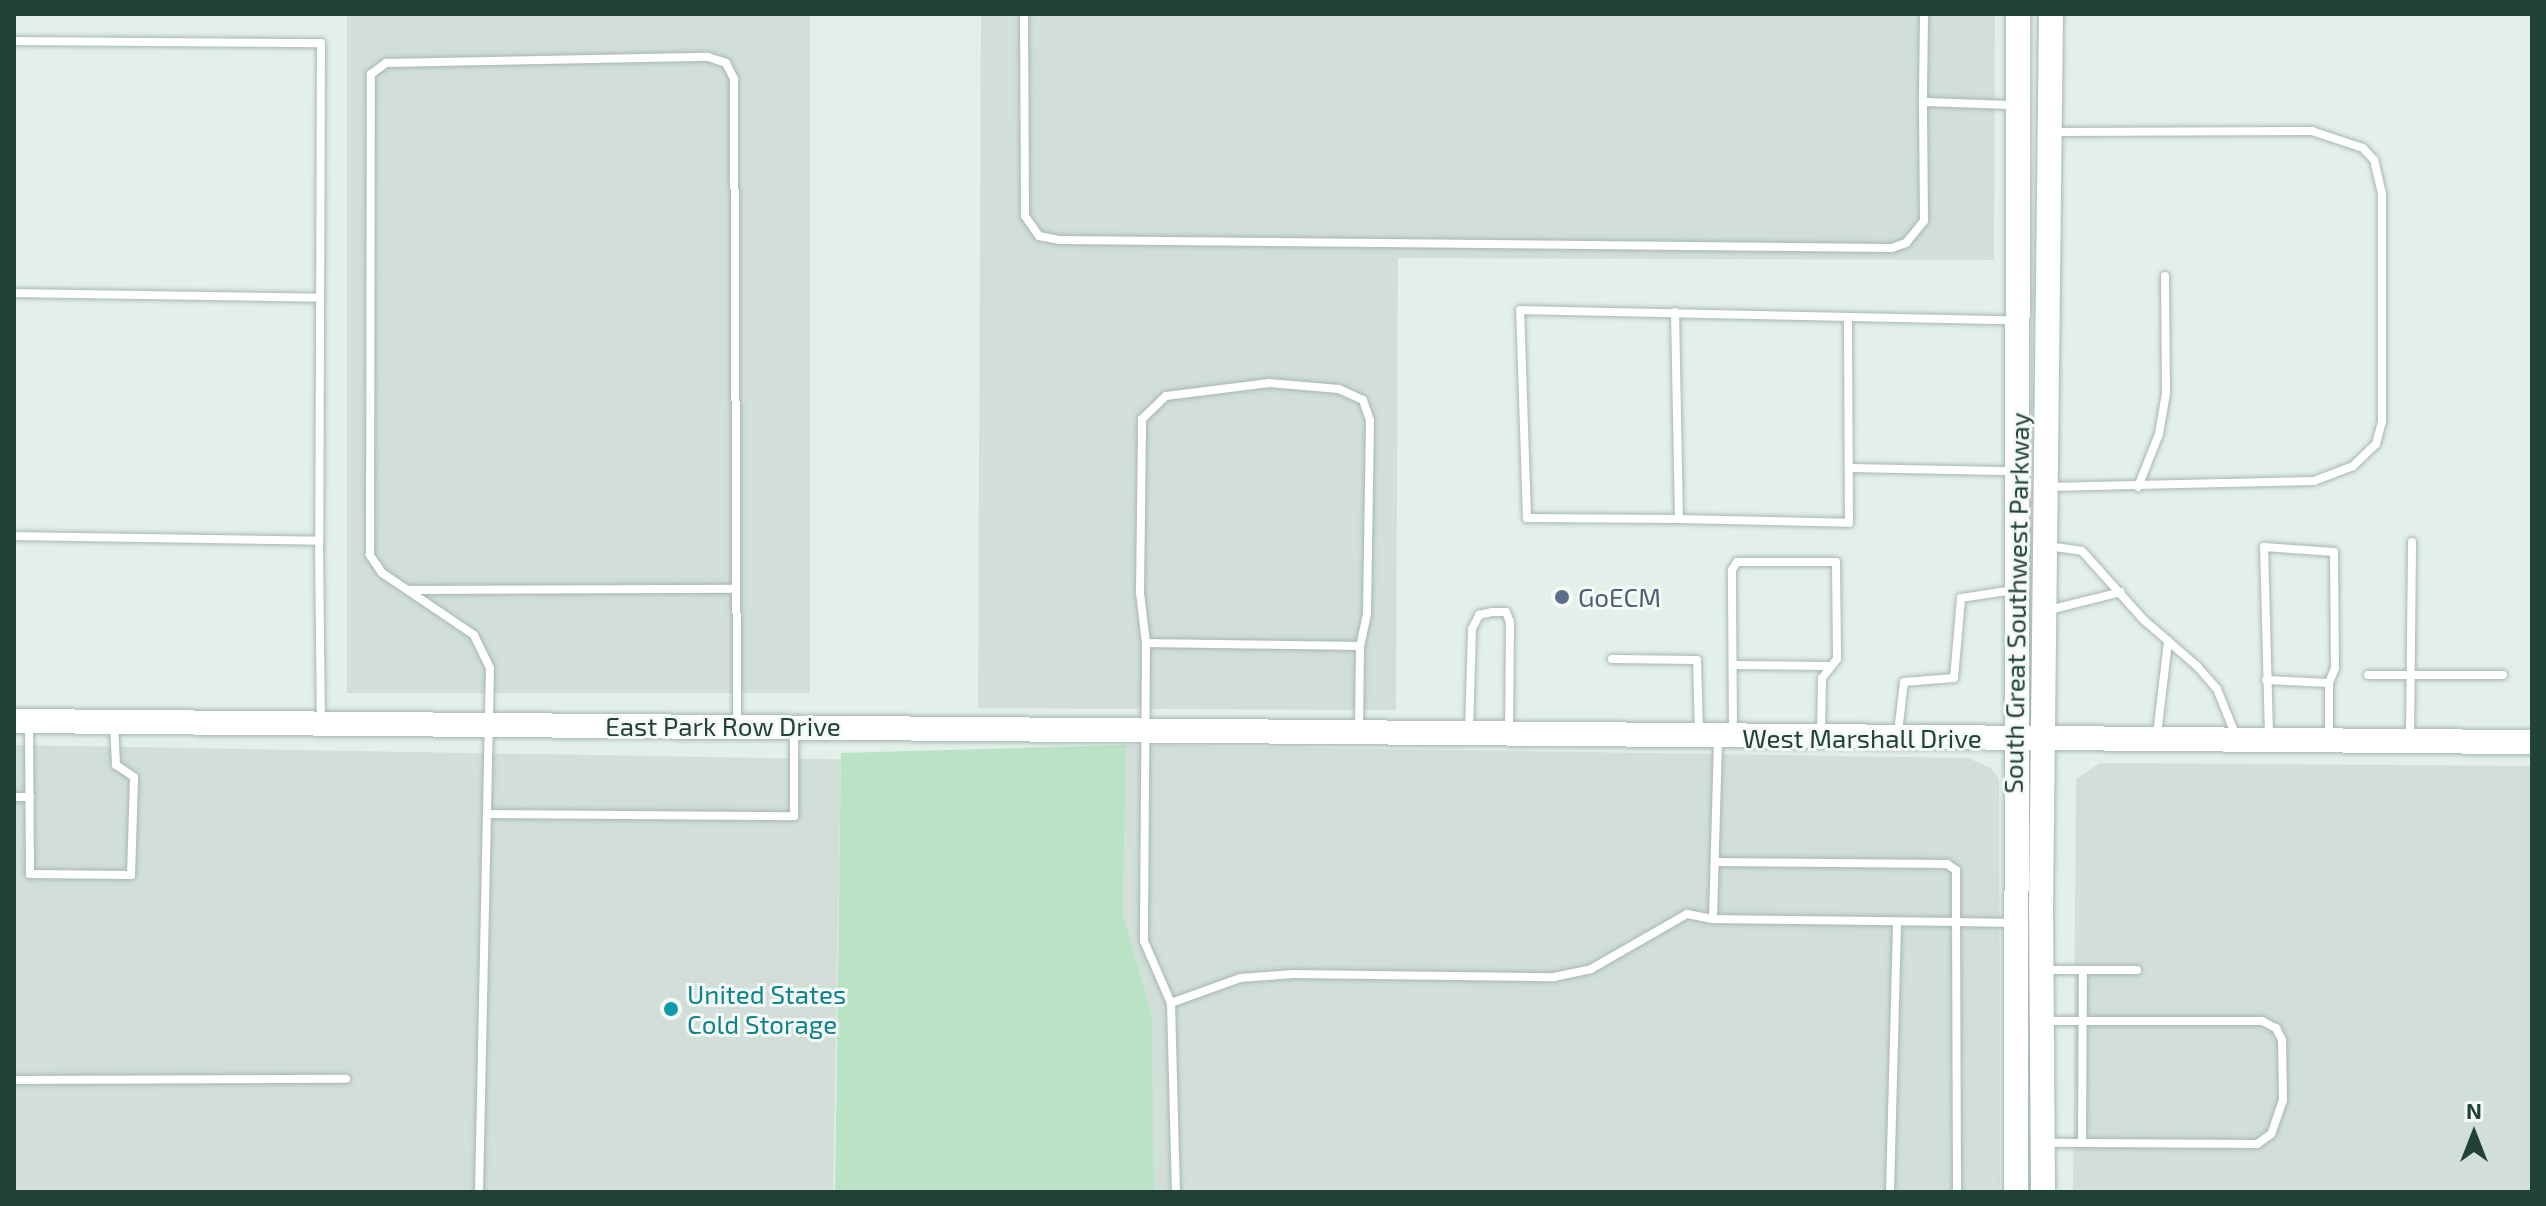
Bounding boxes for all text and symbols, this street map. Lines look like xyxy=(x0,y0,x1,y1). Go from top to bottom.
street label: South Great Southwest Parkway xyxy=(1997,412,2035,794)
place label: GoECM xyxy=(1578,581,1661,613)
marker: GoECM xyxy=(1553,588,1571,606)
street label: East Park Row Drive xyxy=(605,710,841,742)
street label: West Marshall Drive xyxy=(1742,722,1982,754)
place label: United States Cold Storage xyxy=(687,978,846,1040)
marker: United States Cold Storage xyxy=(662,1000,680,1018)
north arrow xyxy=(2434,1094,2514,1174)
text: N xyxy=(2466,1097,2482,1123)

